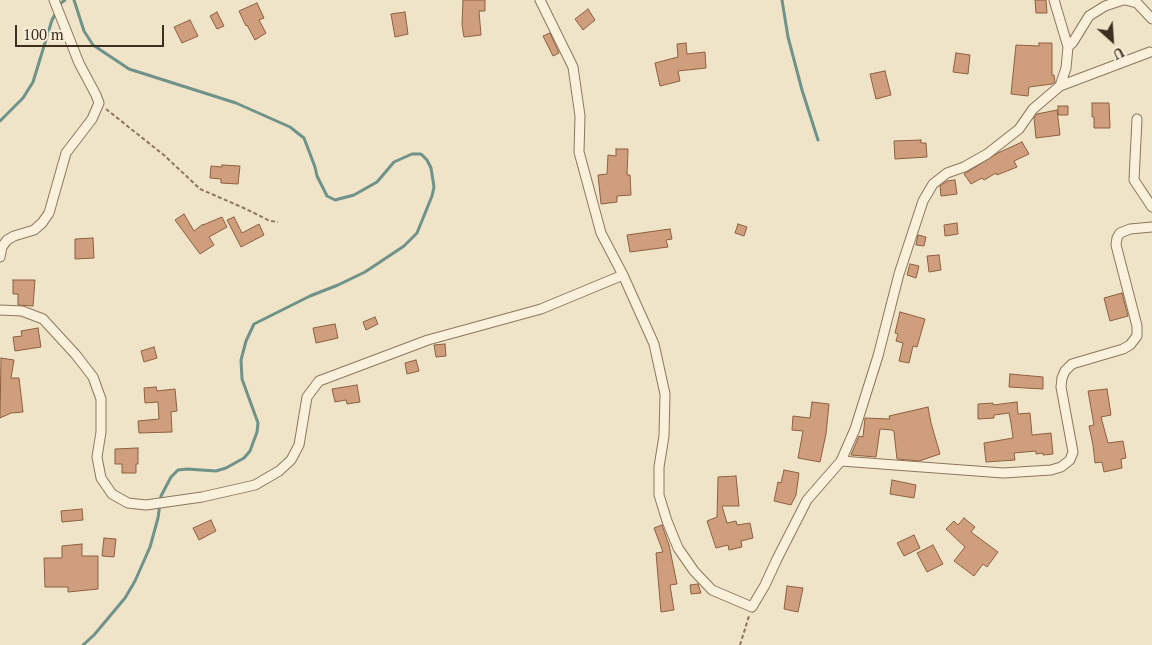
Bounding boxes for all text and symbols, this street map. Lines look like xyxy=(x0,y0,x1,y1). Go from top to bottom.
scale bar xyxy=(18,15,166,47)
north arrow xyxy=(1087,15,1137,65)
text: 100 m xyxy=(23,24,64,44)
text: U xyxy=(1110,43,1127,65)

